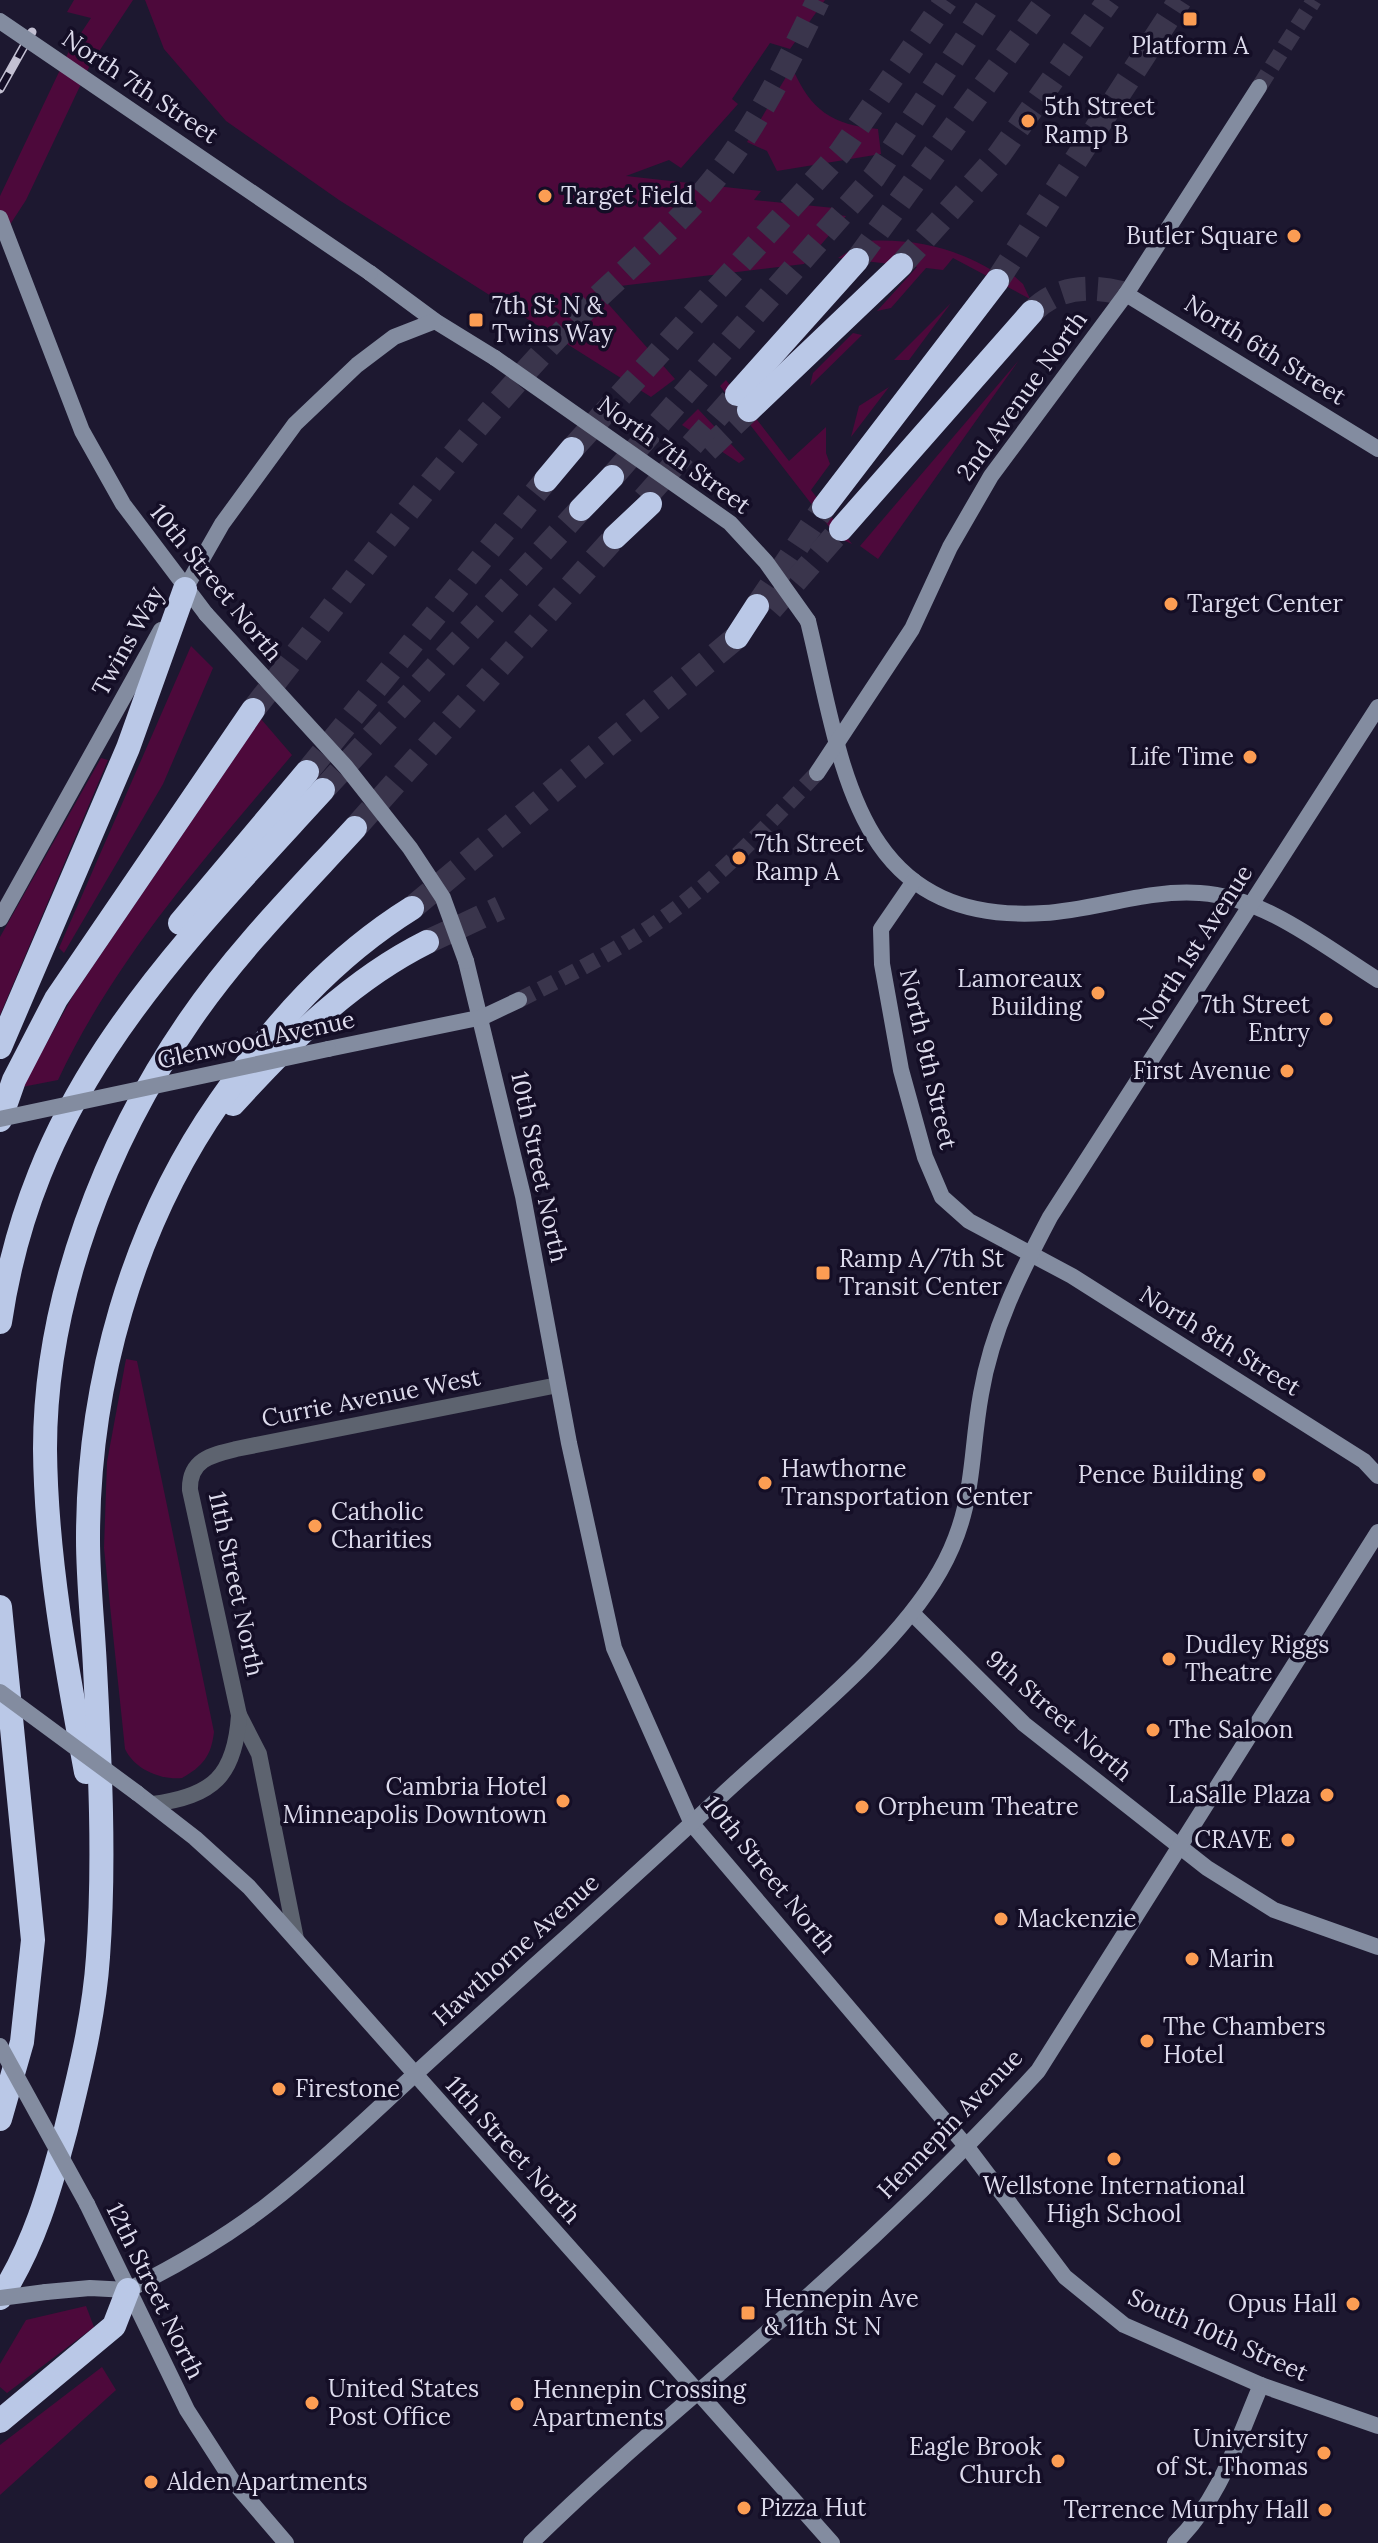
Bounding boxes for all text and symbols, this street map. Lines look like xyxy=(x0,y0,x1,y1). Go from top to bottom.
marker: Platform A xyxy=(1181,10,1199,28)
street label: North 7th Street xyxy=(56,23,225,151)
place label: Platform A xyxy=(1131,30,1250,61)
place label: 5th Street Ramp B xyxy=(1044,91,1156,150)
marker: 5th Street Ramp B xyxy=(1019,112,1037,130)
place label: Target Field xyxy=(561,180,694,211)
marker: Target Field xyxy=(536,187,554,205)
place label: Butler Square xyxy=(1126,220,1278,251)
marker: Butler Square xyxy=(1285,227,1303,245)
street label: North 6th Street xyxy=(1179,288,1352,412)
place label: 7th St N & Twins Way xyxy=(492,290,613,349)
street label: 2nd Avenue North xyxy=(950,305,1094,487)
marker: 7th St N & Twins Way xyxy=(467,311,485,329)
street label: North 7th Street xyxy=(592,389,757,521)
street label: 10th Street North xyxy=(143,497,290,668)
street label: Twins Way xyxy=(85,580,171,701)
place label: Target Center xyxy=(1187,588,1343,619)
marker: Target Center xyxy=(1162,595,1180,613)
place label: Life Time xyxy=(1130,741,1234,772)
marker: Life Time xyxy=(1241,748,1259,766)
place label: 7th Street Ramp A xyxy=(755,828,865,887)
marker: 7th Street Ramp A xyxy=(730,849,748,867)
street label: North 1st Avenue xyxy=(1130,859,1259,1035)
place label: Lamoreaux Building xyxy=(957,963,1083,1022)
street label: North 9th Street xyxy=(893,966,965,1153)
marker: Lamoreaux Building xyxy=(1089,984,1107,1002)
place label: 7th Street Entry xyxy=(1201,989,1311,1048)
street label: Glenwood Avenue xyxy=(154,1003,357,1076)
marker: 7th Street Entry xyxy=(1317,1010,1335,1028)
place label: First Avenue xyxy=(1133,1055,1271,1086)
marker: First Avenue xyxy=(1278,1062,1296,1080)
street label: 10th Street North xyxy=(504,1069,575,1265)
place label: Ramp A/7th St Transit Center xyxy=(839,1243,1005,1302)
marker: Ramp A/7th St Transit Center xyxy=(814,1264,832,1282)
street label: North 8th Street xyxy=(1134,1279,1307,1403)
street label: Currie Avenue West xyxy=(259,1361,484,1434)
place label: Hawthorne Transportation Center xyxy=(781,1453,1033,1512)
place label: Pence Building xyxy=(1078,1459,1244,1490)
marker: Pence Building xyxy=(1250,1466,1268,1484)
marker: Hawthorne Transportation Center xyxy=(756,1474,774,1492)
street label: 11th Street North xyxy=(202,1489,271,1679)
place label: Catholic Charities xyxy=(331,1496,432,1555)
marker: Catholic Charities xyxy=(306,1517,324,1535)
place label: Dudley Riggs Theatre xyxy=(1185,1629,1329,1688)
street label: 9th Street North xyxy=(980,1643,1139,1788)
marker: Dudley Riggs Theatre xyxy=(1160,1650,1178,1668)
place label: The Saloon xyxy=(1169,1714,1293,1745)
marker: The Saloon xyxy=(1144,1721,1162,1739)
place label: Cambria Hotel Minneapolis Downtown xyxy=(283,1771,547,1830)
place label: LaSalle Plaza xyxy=(1168,1779,1311,1810)
marker: LaSalle Plaza xyxy=(1318,1786,1336,1804)
street label: 10th Street North xyxy=(697,1789,844,1960)
place label: Orpheum Theatre xyxy=(878,1791,1079,1822)
marker: Cambria Hotel Minneapolis Downtown xyxy=(554,1792,572,1810)
marker: Orpheum Theatre xyxy=(853,1798,871,1816)
place label: CRAVE xyxy=(1194,1824,1272,1855)
marker: CRAVE xyxy=(1279,1831,1297,1849)
street label: Hawthorne Avenue xyxy=(426,1867,605,2032)
place label: Mackenzie xyxy=(1017,1903,1137,1934)
marker: Mackenzie xyxy=(992,1910,1010,1928)
place label: Marin xyxy=(1208,1943,1274,1974)
marker: Marin xyxy=(1183,1950,1201,1968)
place label: The Chambers Hotel xyxy=(1163,2011,1326,2070)
marker: The Chambers Hotel xyxy=(1138,2032,1156,2050)
street label: Hennepin Avenue xyxy=(870,2042,1029,2205)
street label: 11th Street North xyxy=(439,2069,588,2230)
place label: Firestone xyxy=(295,2073,400,2104)
marker: Firestone xyxy=(270,2080,288,2098)
marker: Wellstone International High School xyxy=(1105,2150,1123,2168)
place label: Wellstone International High School xyxy=(983,2170,1245,2229)
street label: 12th Street North xyxy=(99,2198,212,2384)
street label: South 10th Street xyxy=(1123,2281,1314,2388)
place label: Hennepin Ave & 11th St N xyxy=(764,2283,919,2342)
place label: Opus Hall xyxy=(1228,2288,1337,2319)
marker: Opus Hall xyxy=(1344,2295,1362,2313)
marker: Hennepin Ave & 11th St N xyxy=(739,2304,757,2322)
place label: United States Post Office xyxy=(328,2373,479,2432)
place label: Hennepin Crossing Apartments xyxy=(532,2374,747,2433)
marker: United States Post Office xyxy=(303,2394,321,2412)
marker: Hennepin Crossing Apartments xyxy=(508,2395,526,2413)
place label: University of St. Thomas xyxy=(1156,2423,1308,2482)
place label: Eagle Brook Church xyxy=(909,2431,1042,2490)
marker: University of St. Thomas xyxy=(1315,2444,1333,2462)
marker: Eagle Brook Church xyxy=(1049,2452,1067,2470)
place label: Alden Apartments xyxy=(166,2466,368,2497)
marker: Alden Apartments xyxy=(142,2473,160,2491)
place label: Pizza Hut xyxy=(760,2492,867,2523)
place label: Terrence Murphy Hall xyxy=(1063,2494,1309,2525)
marker: Pizza Hut xyxy=(735,2499,753,2517)
marker: Terrence Murphy Hall xyxy=(1316,2501,1334,2519)

